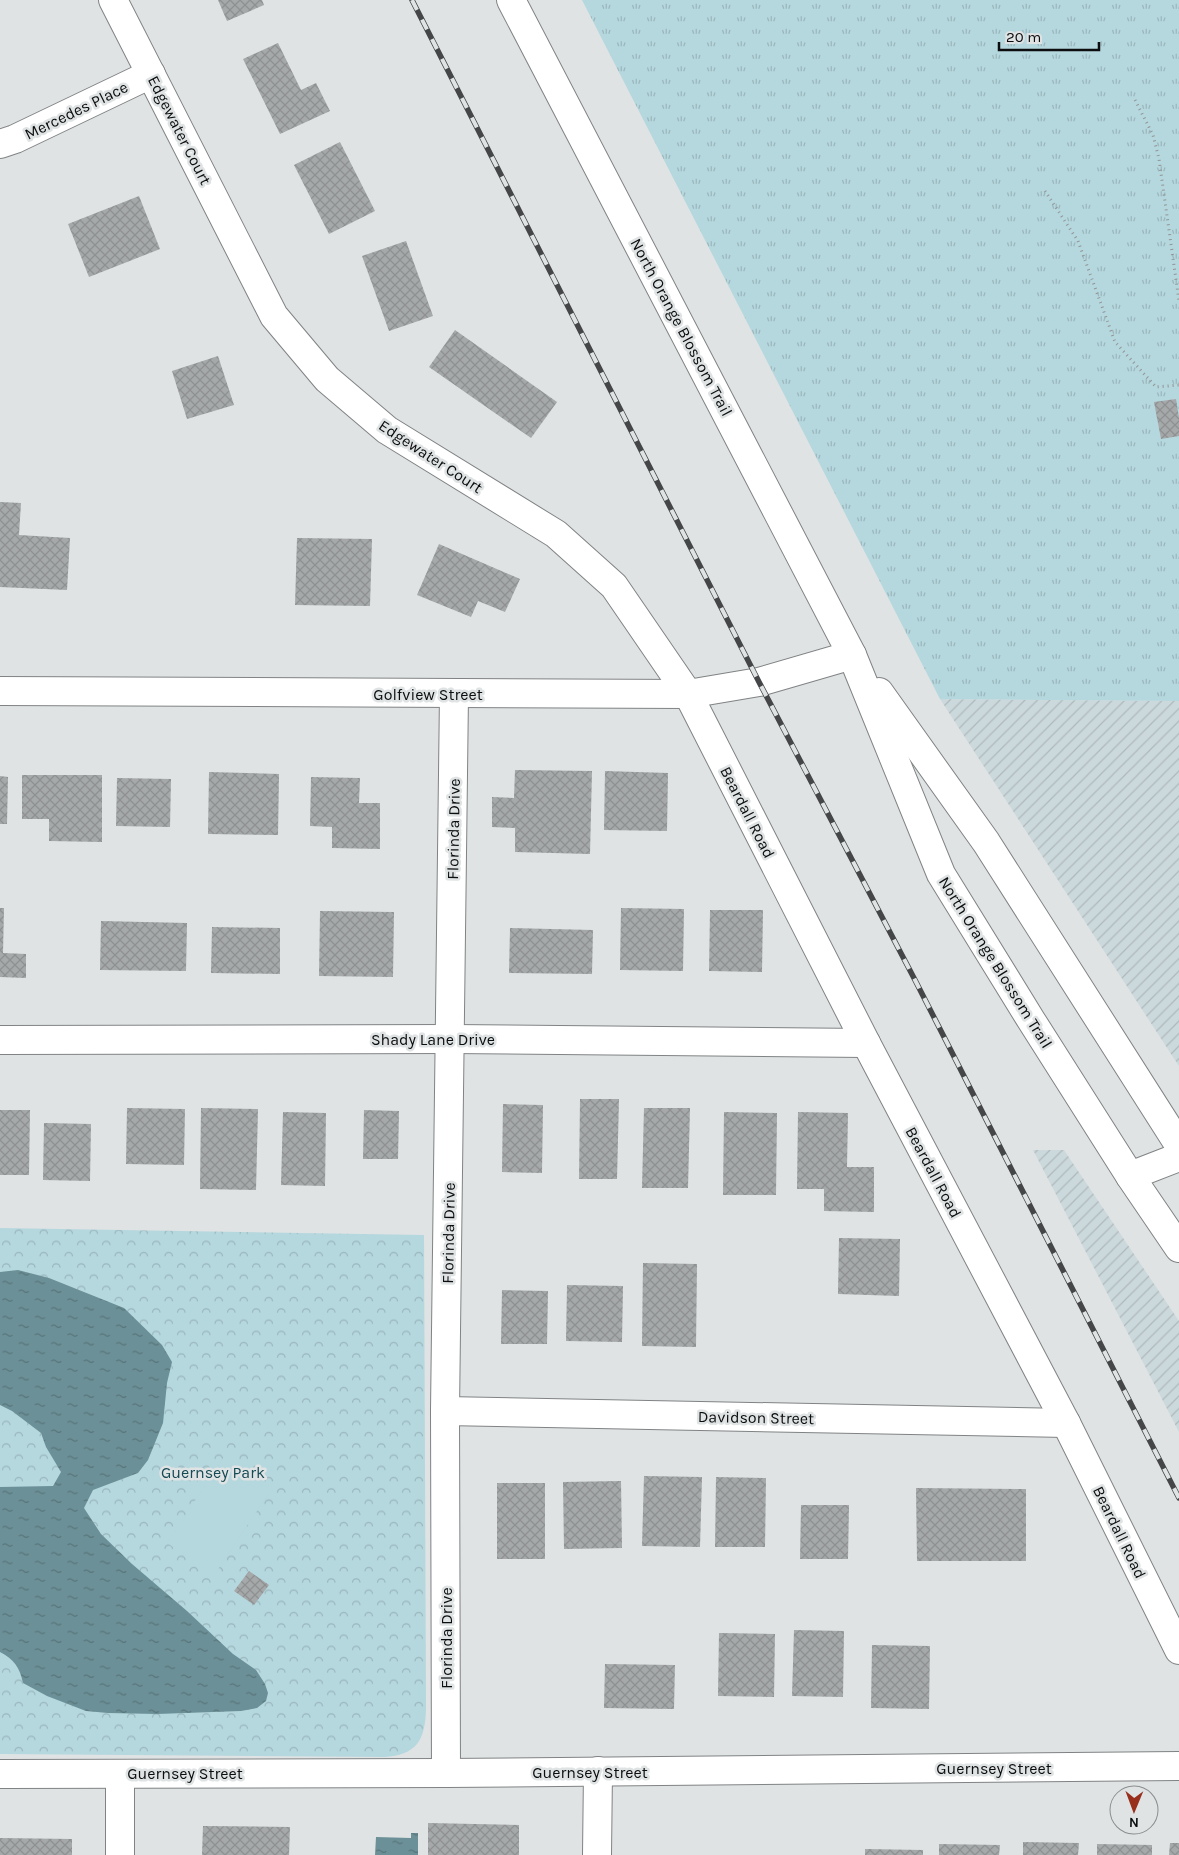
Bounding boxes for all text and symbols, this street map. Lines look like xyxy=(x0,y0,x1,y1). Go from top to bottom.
scale bar xyxy=(999,20,1099,52)
text: 20 m xyxy=(1006,28,1041,46)
street label: Edgewater Court xyxy=(144,72,215,188)
street label: Mercedes Place xyxy=(21,77,131,144)
street label: North Orange Blossom Trail xyxy=(627,235,737,419)
street label: Edgewater Court xyxy=(375,416,486,497)
street label: Golfview Street xyxy=(373,685,483,704)
street label: Beardall Road xyxy=(716,763,779,861)
street label: Florinda Drive xyxy=(443,778,464,880)
street label: North Orange Blossom Trail xyxy=(935,873,1056,1052)
street label: Shady Lane Drive xyxy=(371,1030,495,1049)
street label: Beardall Road xyxy=(902,1123,966,1221)
street label: Florinda Drive xyxy=(438,1182,459,1284)
street label: Davidson Street xyxy=(698,1407,814,1428)
park label: Guernsey Park xyxy=(161,1463,265,1482)
street label: Beardall Road xyxy=(1089,1483,1150,1582)
street label: Florinda Drive xyxy=(437,1587,456,1689)
street label: Guernsey Street xyxy=(936,1759,1052,1778)
street label: Guernsey Street xyxy=(532,1763,648,1782)
street label: Guernsey Street xyxy=(127,1764,243,1783)
north arrow xyxy=(1109,1785,1159,1835)
text: N xyxy=(1129,1814,1139,1831)

